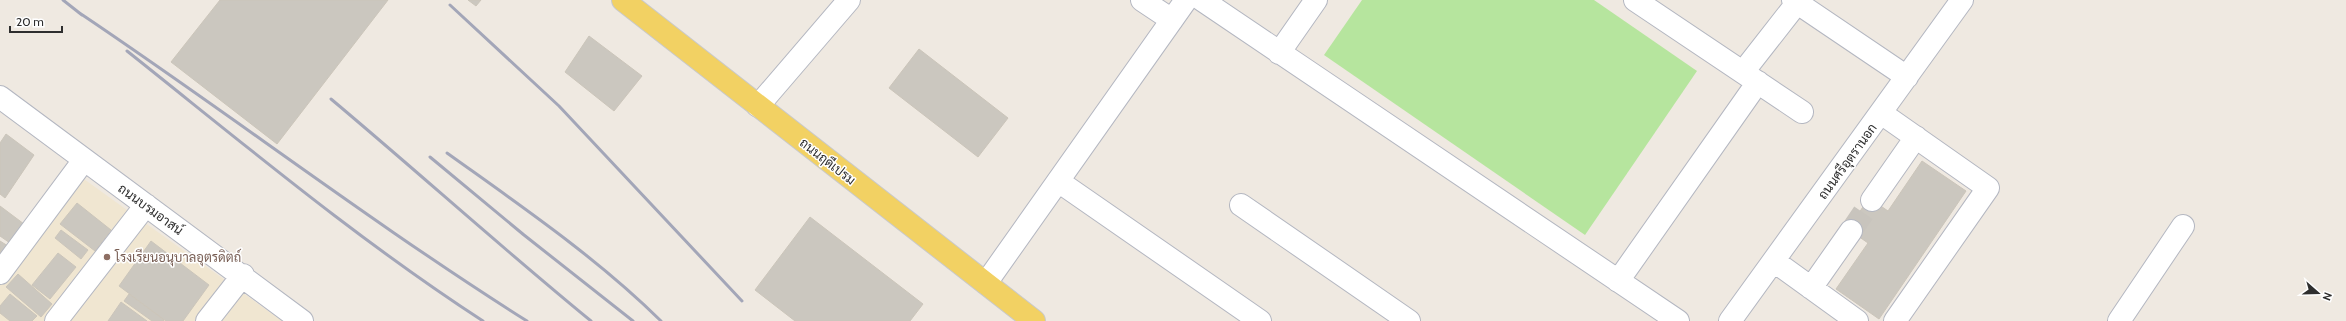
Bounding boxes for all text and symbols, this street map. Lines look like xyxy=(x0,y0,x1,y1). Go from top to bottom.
scale bar xyxy=(10,8,62,34)
text: 20 m xyxy=(16,14,44,29)
street label: ถนนศรีอุตรานอก xyxy=(1813,119,1881,203)
street label: ถนนฤดีเปรม xyxy=(796,134,860,188)
street label: ถนนบรมอาสน์ xyxy=(115,179,187,238)
place label: โรงเรียนอนุบาลอุตรดิตถ์ xyxy=(114,248,241,267)
marker: โรงเรียนอนุบาลอุตรดิตถ์ xyxy=(102,252,112,262)
north arrow xyxy=(2298,273,2338,313)
text: N xyxy=(2319,290,2335,302)

